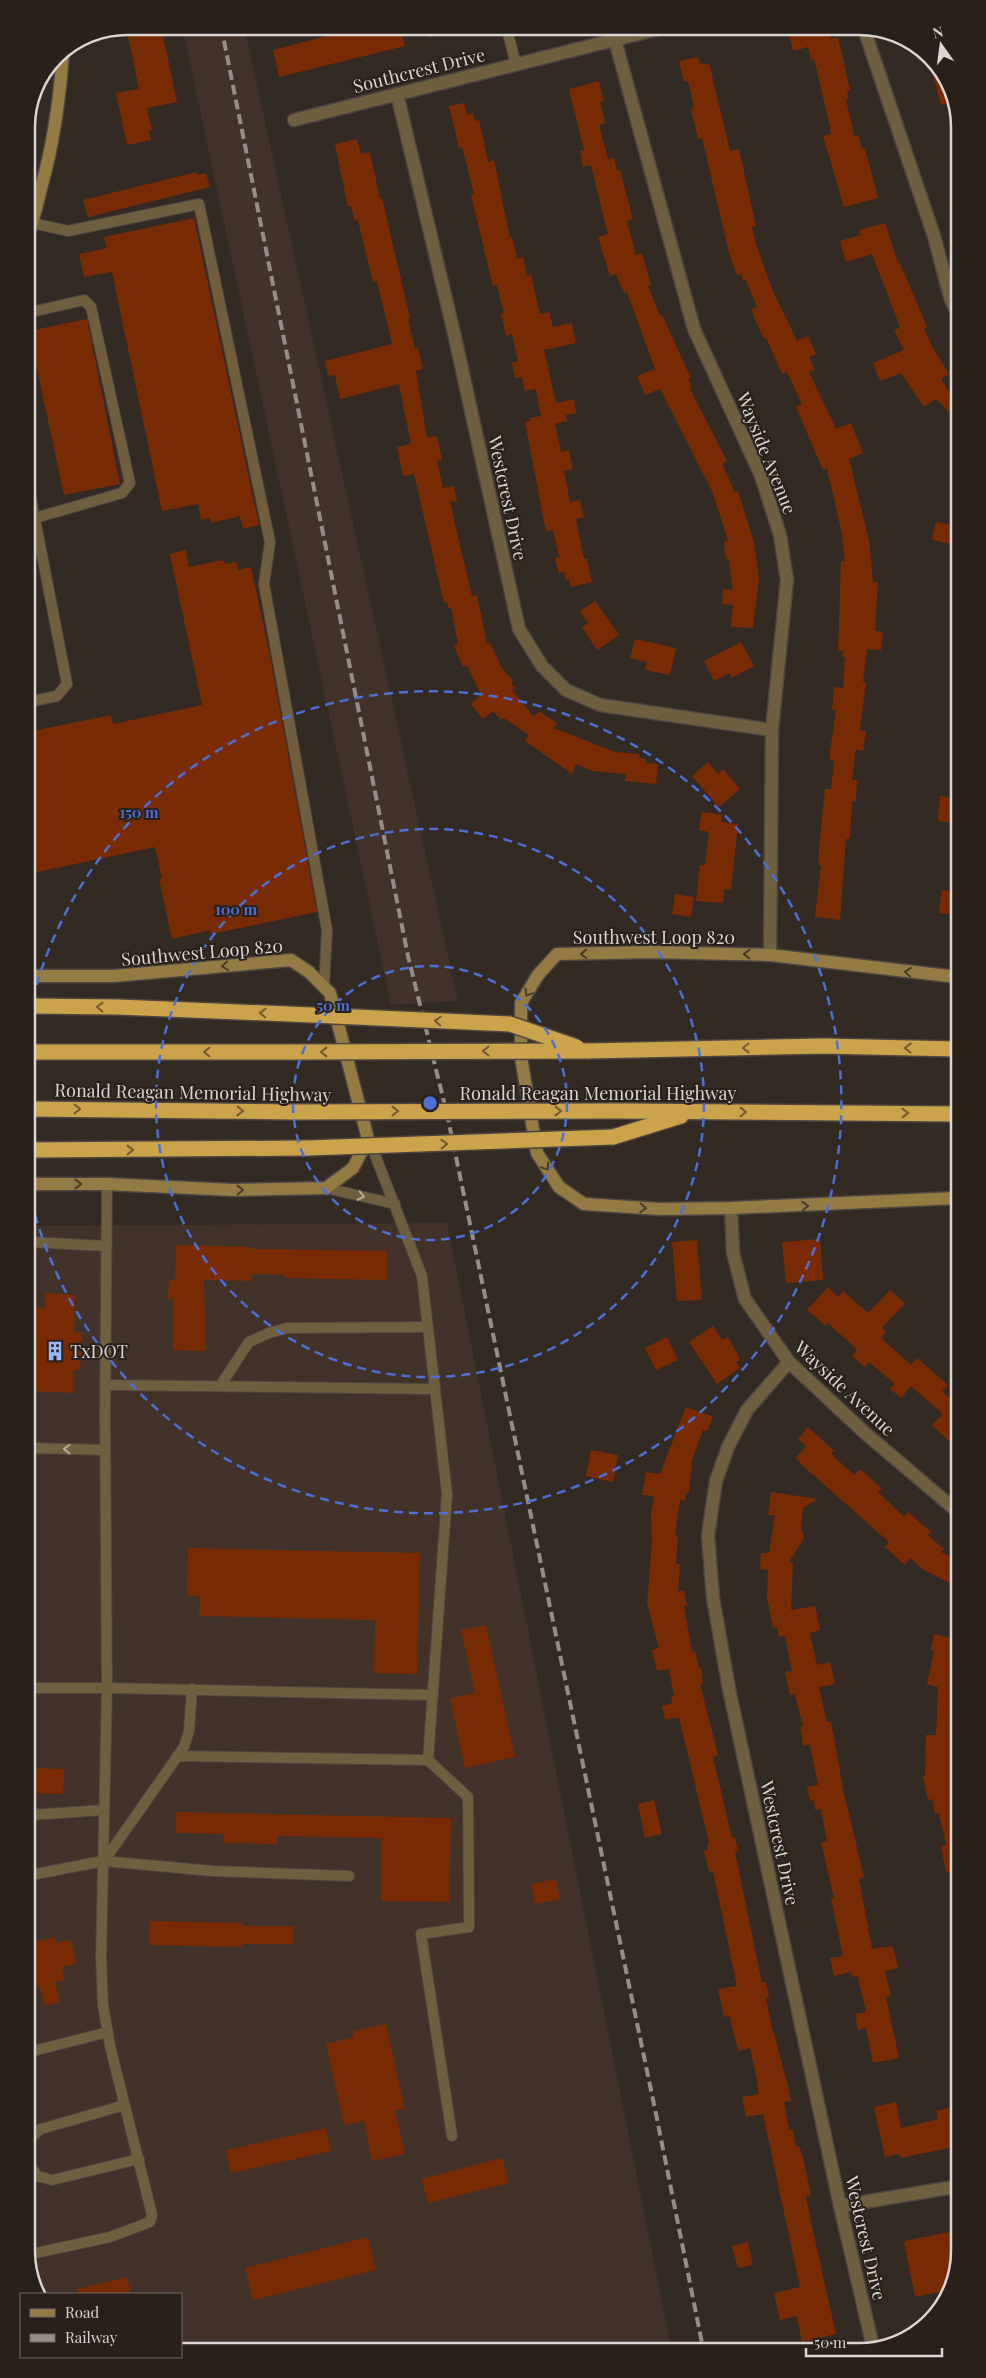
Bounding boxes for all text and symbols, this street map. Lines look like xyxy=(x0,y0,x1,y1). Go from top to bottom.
north arrow xyxy=(916,20,966,70)
text: N xyxy=(931,21,945,42)
street label: Southcrest Drive xyxy=(351,42,487,98)
street label: Wayside Avenue xyxy=(731,388,802,517)
street label: Westcrest Drive xyxy=(483,433,533,562)
text: 150 m xyxy=(119,802,159,822)
text: 100 m xyxy=(215,899,258,919)
street label: Southwest Loop 820 xyxy=(573,925,735,949)
street label: Southwest Loop 820 xyxy=(120,933,284,971)
one-way arrow xyxy=(580,948,588,959)
one-way arrow xyxy=(742,949,750,960)
one-way arrow xyxy=(221,960,229,971)
one-way arrow xyxy=(904,967,912,978)
one-way arrow xyxy=(524,987,534,996)
text: 50 m xyxy=(316,995,350,1015)
one-way arrow xyxy=(96,1002,104,1012)
one-way arrow xyxy=(259,1007,267,1018)
one-way arrow xyxy=(434,1015,442,1026)
one-way arrow xyxy=(741,1043,749,1053)
one-way arrow xyxy=(904,1043,912,1053)
one-way arrow xyxy=(482,1046,490,1056)
one-way arrow xyxy=(203,1047,211,1057)
one-way arrow xyxy=(320,1047,328,1057)
street label: Ronald Reagan Memorial Highway xyxy=(54,1078,332,1106)
street label: Ronald Reagan Memorial Highway xyxy=(459,1081,737,1105)
centre of rings xyxy=(421,1094,439,1112)
one-way arrow xyxy=(74,1104,82,1114)
one-way arrow xyxy=(236,1106,244,1116)
one-way arrow xyxy=(392,1106,399,1116)
one-way arrow xyxy=(554,1106,562,1116)
one-way arrow xyxy=(739,1107,747,1117)
one-way arrow xyxy=(902,1108,909,1118)
one-way arrow xyxy=(440,1139,448,1149)
one-way arrow xyxy=(126,1145,134,1155)
one-way arrow xyxy=(540,1161,549,1171)
one-way arrow xyxy=(74,1179,82,1189)
one-way arrow xyxy=(236,1185,244,1195)
one-way arrow xyxy=(356,1190,365,1201)
one-way arrow xyxy=(802,1200,810,1211)
one-way arrow xyxy=(639,1203,647,1214)
street label: Wayside Avenue xyxy=(789,1334,900,1441)
place label: TxDOT xyxy=(70,1339,128,1363)
building icon: TxDOT xyxy=(44,1340,66,1362)
one-way arrow xyxy=(63,1443,71,1454)
street label: Westcrest Drive xyxy=(755,1778,805,1907)
street label: Westcrest Drive xyxy=(840,2173,892,2302)
legend xyxy=(20,2293,182,2358)
text: Road xyxy=(65,2302,99,2322)
scale bar xyxy=(806,2326,942,2358)
text: Railway xyxy=(65,2327,118,2347)
text: 50 m xyxy=(814,2332,847,2352)

